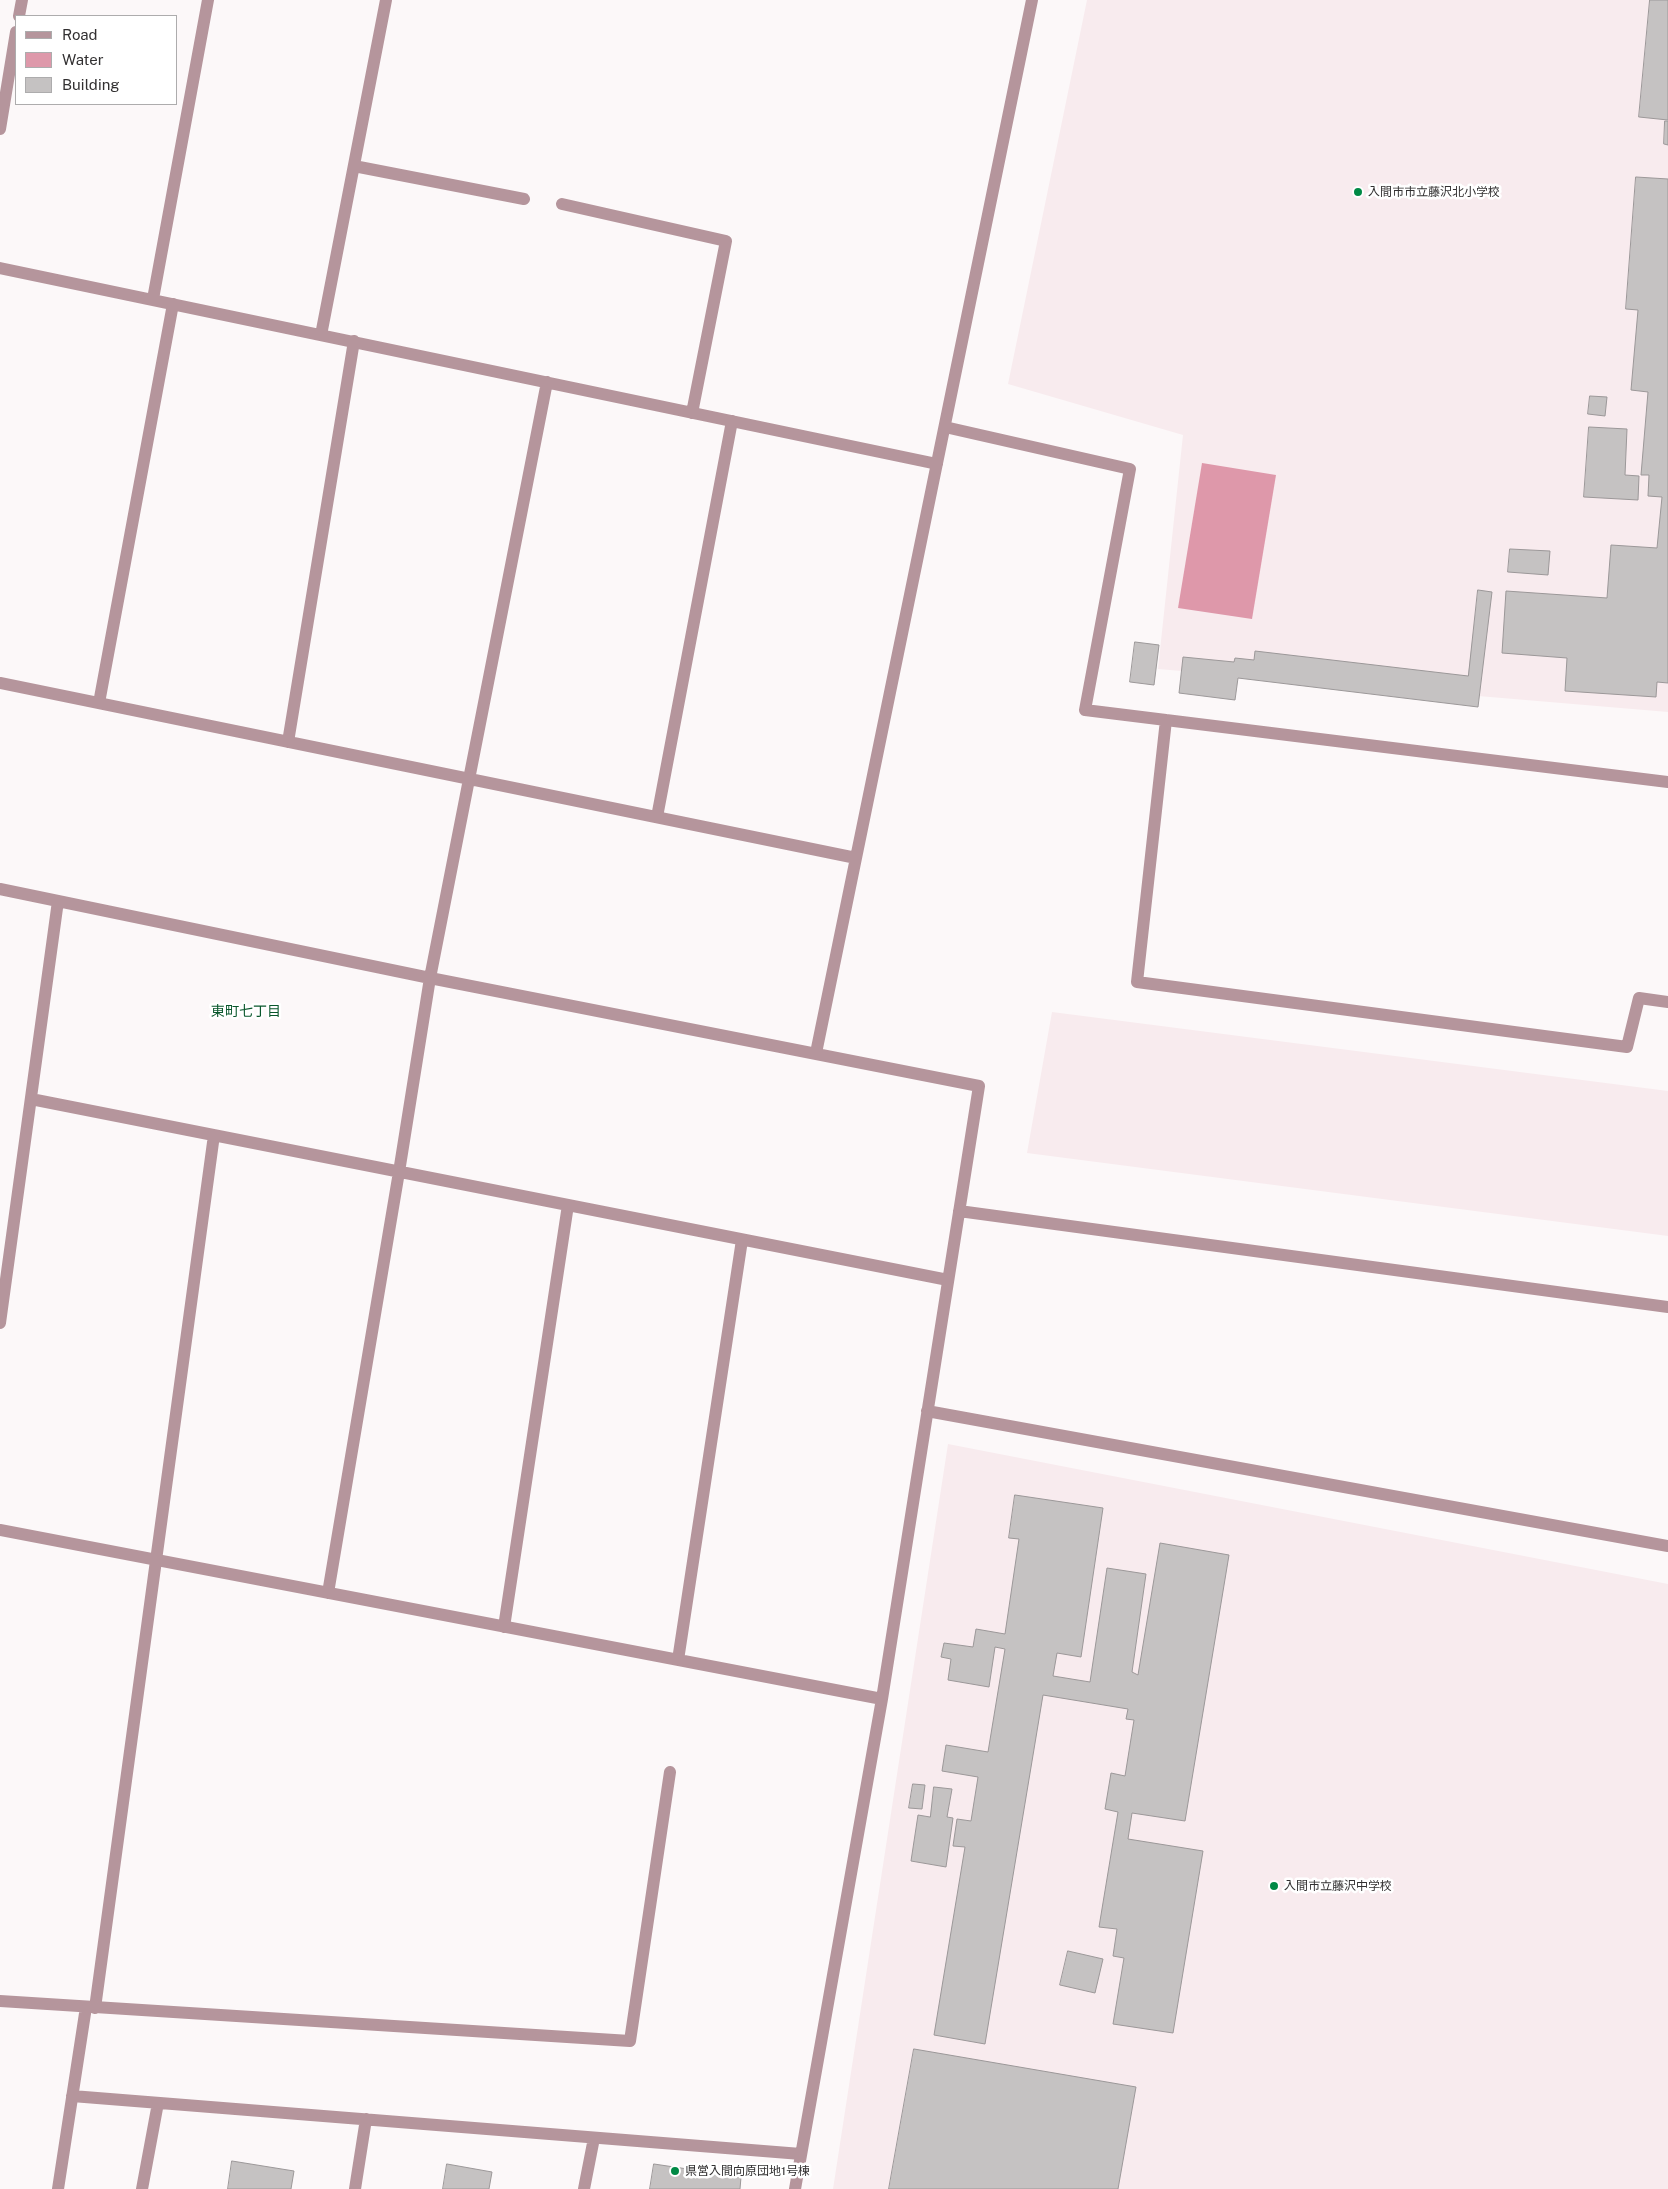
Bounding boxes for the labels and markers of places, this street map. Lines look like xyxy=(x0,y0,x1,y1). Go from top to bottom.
place label: 入間市市立藤沢北小学校 xyxy=(1368,185,1500,199)
marker: 入間市市立藤沢北小学校 xyxy=(1352,186,1364,198)
place label: 入間市立藤沢中学校 xyxy=(1284,1879,1392,1893)
marker: 入間市立藤沢中学校 xyxy=(1268,1880,1280,1892)
place label: 県営入間向原団地1号棟 xyxy=(685,2164,810,2178)
marker: 県営入間向原団地1号棟 xyxy=(669,2165,681,2177)

